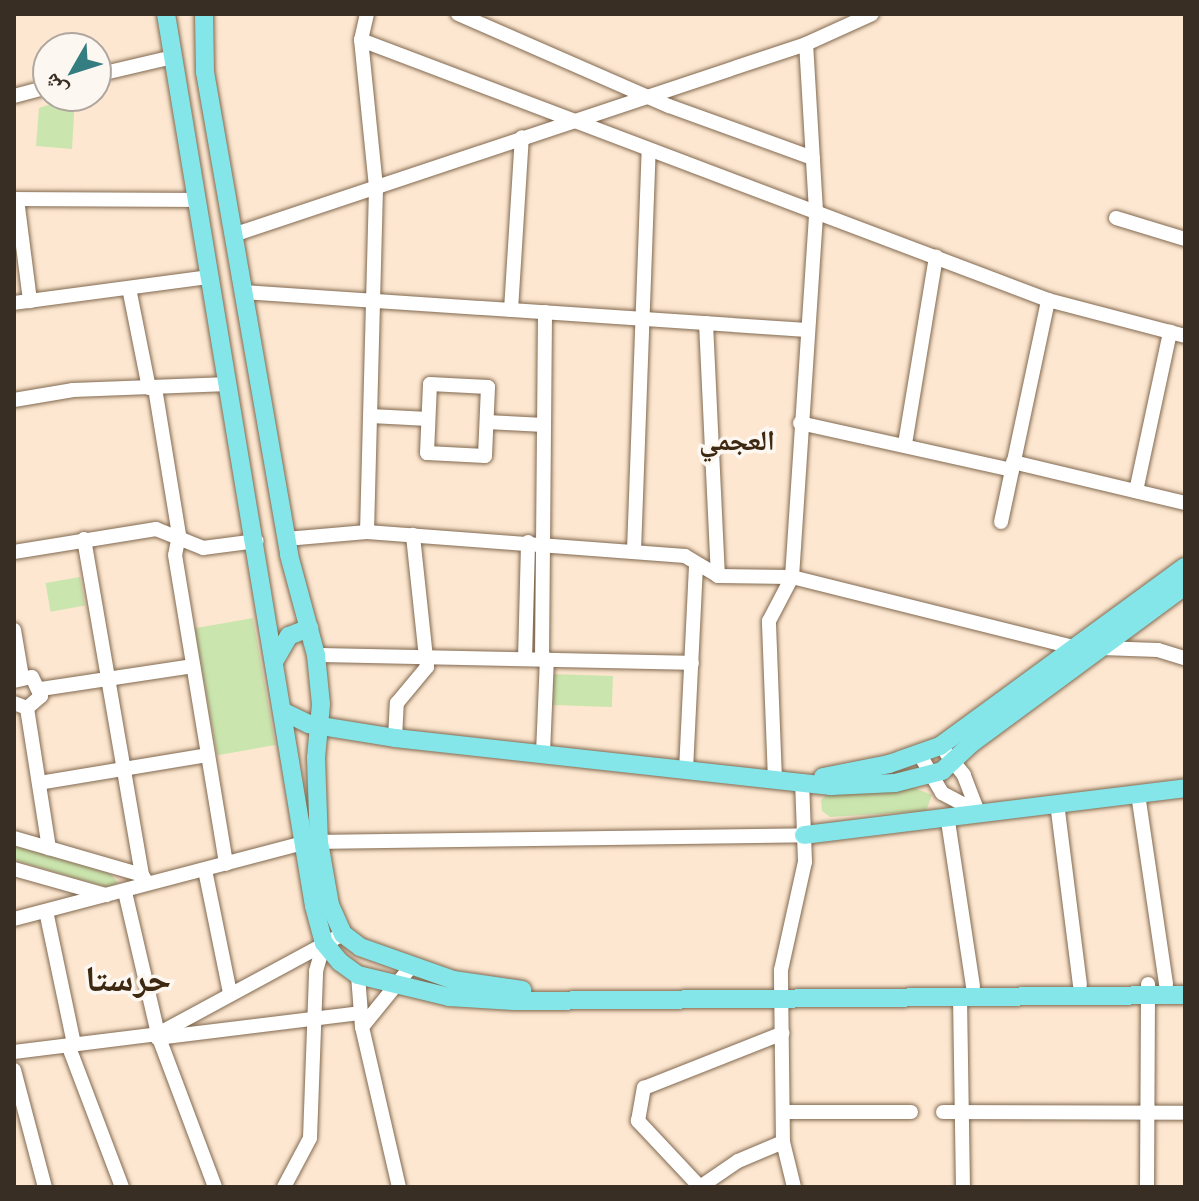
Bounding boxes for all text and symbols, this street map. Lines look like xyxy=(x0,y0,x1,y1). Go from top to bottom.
north arrow xyxy=(32,32,112,112)
text: ش xyxy=(36,67,74,104)
district label: العجمي xyxy=(699,423,775,457)
district label: حرستا xyxy=(85,957,171,1001)

